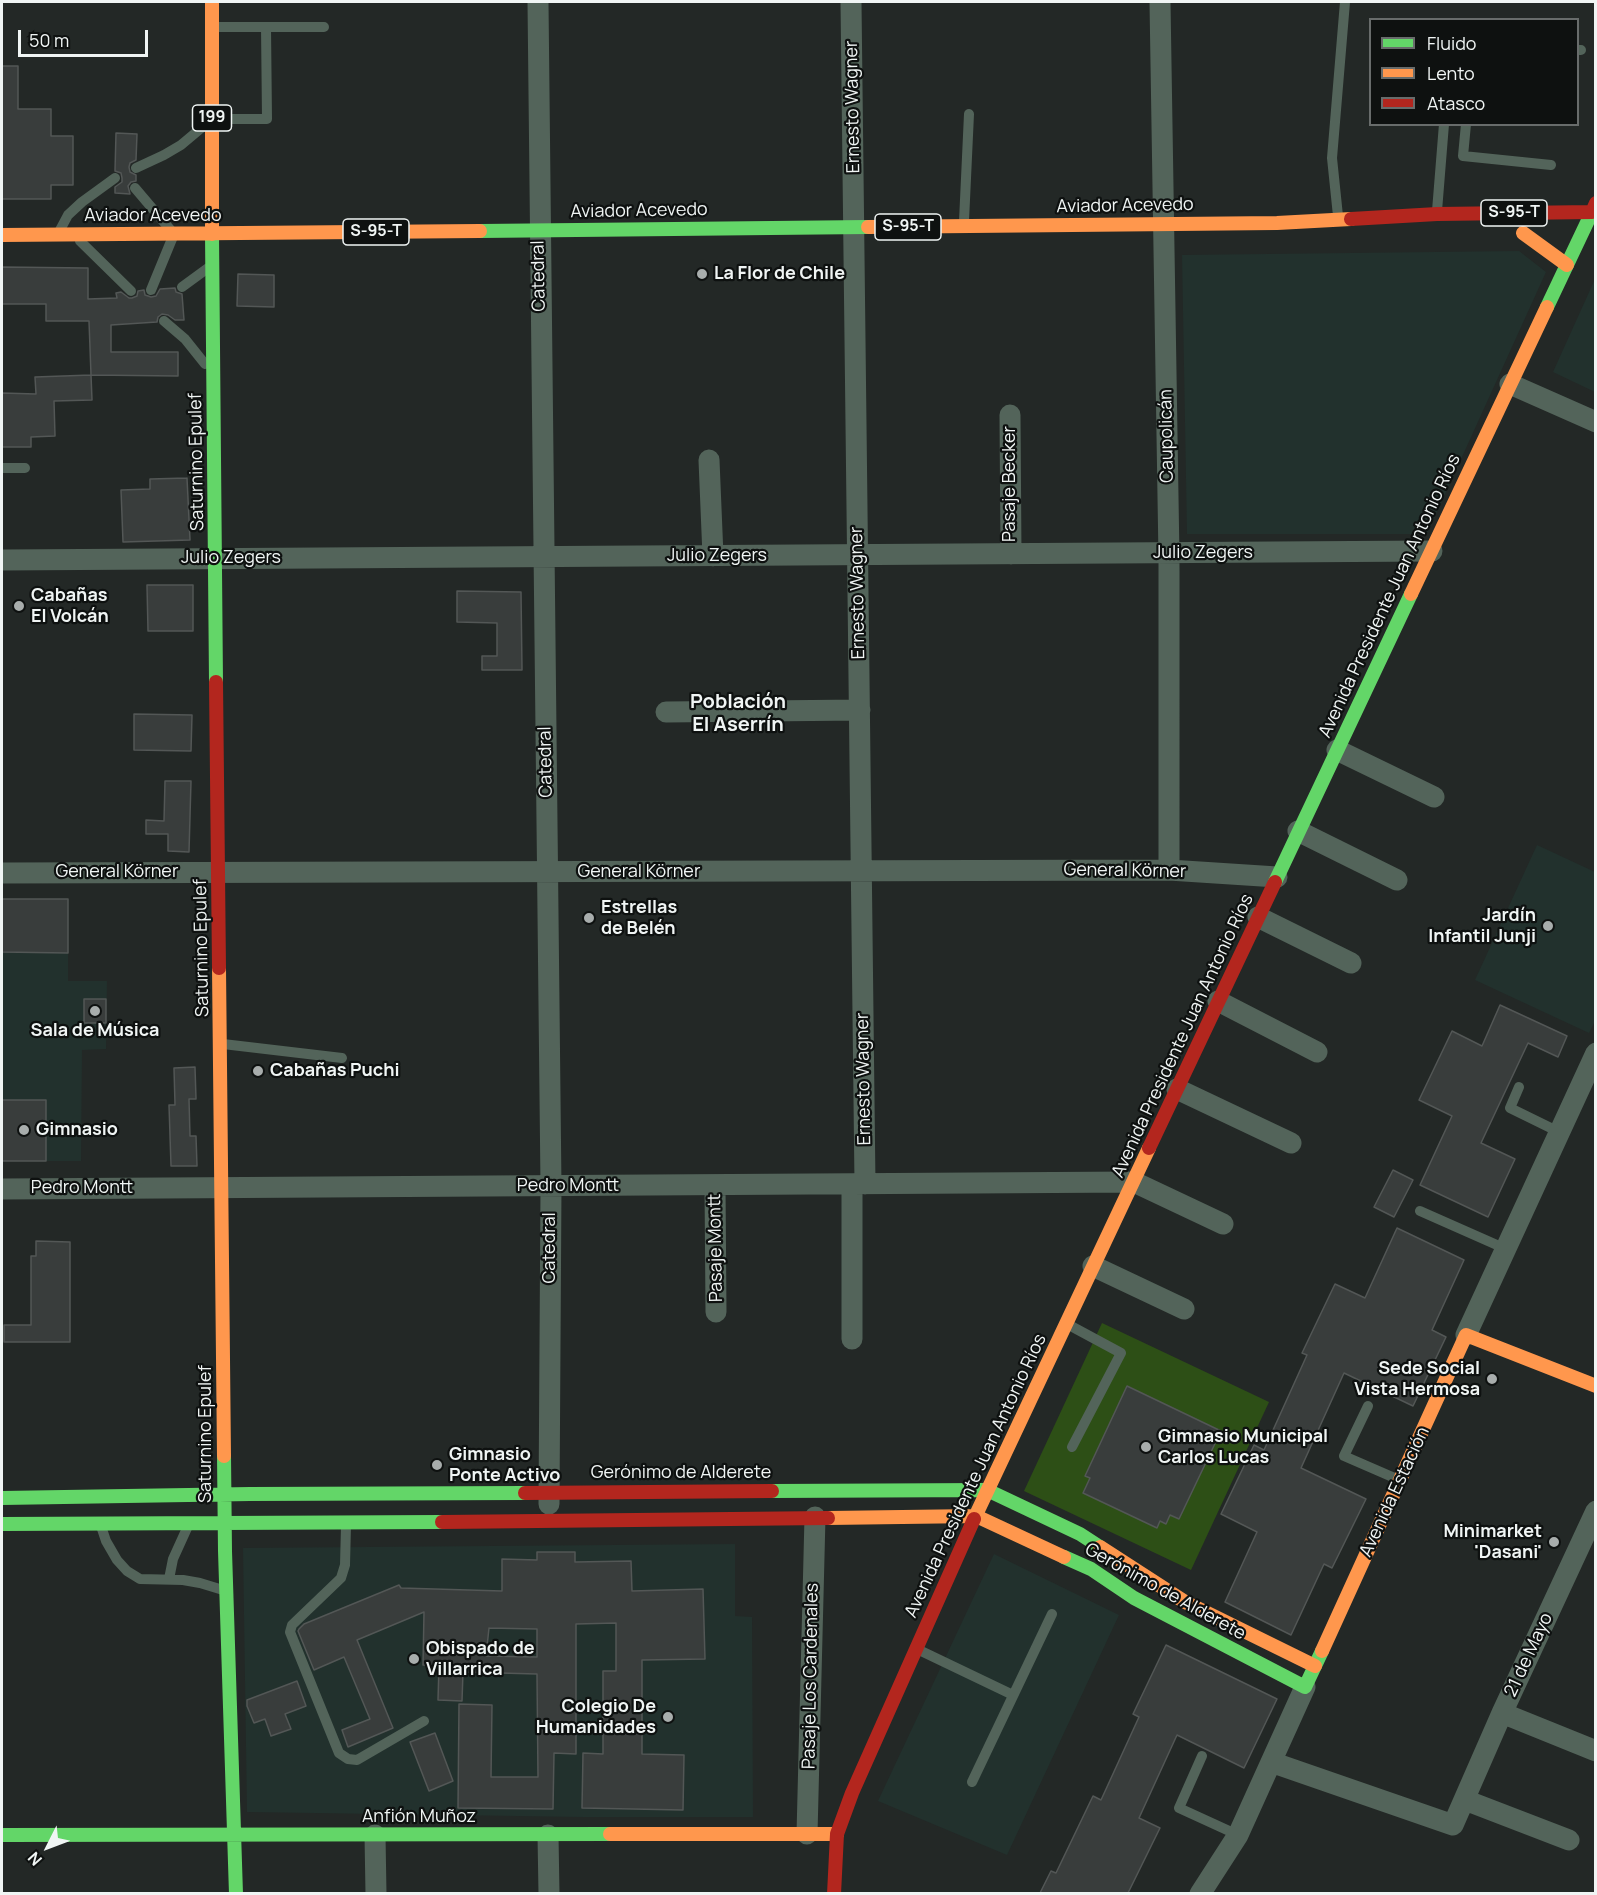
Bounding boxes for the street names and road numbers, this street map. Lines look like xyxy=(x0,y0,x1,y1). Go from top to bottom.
street label: Ernesto Wagner xyxy=(841,40,865,174)
road number: 199 xyxy=(192,105,232,131)
street label: Aviador Acevedo xyxy=(1056,194,1194,218)
street label: Aviador Acevedo xyxy=(570,199,708,223)
road number: S-95-T xyxy=(1481,200,1547,226)
street label: Aviador Acevedo xyxy=(84,205,222,227)
road number: S-95-T xyxy=(875,214,941,240)
road number: S-95-T xyxy=(343,219,409,245)
street label: Catedral xyxy=(528,240,550,312)
street label: Caupolicán xyxy=(1155,389,1179,483)
street label: Saturnino Epulef xyxy=(185,393,209,531)
street label: Pasaje Becker xyxy=(999,426,1021,542)
street label: Avenida Presidente Juan Antonio Ríos xyxy=(1315,451,1465,741)
street label: Ernesto Wagner xyxy=(846,526,870,660)
street label: Julio Zegers xyxy=(1153,542,1253,564)
street label: Julio Zegers xyxy=(667,545,767,567)
street label: Julio Zegers xyxy=(181,547,281,569)
street label: Catedral xyxy=(535,726,557,798)
street label: General Körner xyxy=(1063,859,1187,883)
street label: General Körner xyxy=(56,861,178,883)
street label: General Körner xyxy=(578,861,700,883)
street label: Saturnino Epulef xyxy=(190,879,214,1017)
street label: Avenida Presidente Juan Antonio Ríos xyxy=(1108,891,1258,1181)
street label: Ernesto Wagner xyxy=(852,1012,876,1146)
street label: Pedro Montt xyxy=(517,1175,619,1197)
street label: Pedro Montt xyxy=(31,1177,133,1199)
street label: Pasaje Montt xyxy=(704,1194,728,1302)
street label: Catedral xyxy=(539,1212,561,1284)
street label: Avenida Presidente Juan Antonio Ríos xyxy=(901,1331,1051,1621)
street label: Saturnino Epulef xyxy=(195,1365,217,1503)
street label: Avenida Estación xyxy=(1355,1424,1435,1560)
street label: Gerónimo de Alderete xyxy=(591,1462,771,1484)
street label: Gerónimo de Alderete xyxy=(1081,1539,1249,1645)
street label: Pasaje Los Cardenales xyxy=(799,1583,823,1769)
street label: 21 de Mayo xyxy=(1500,1610,1558,1700)
street label: Anfión Muñoz xyxy=(362,1806,476,1828)

